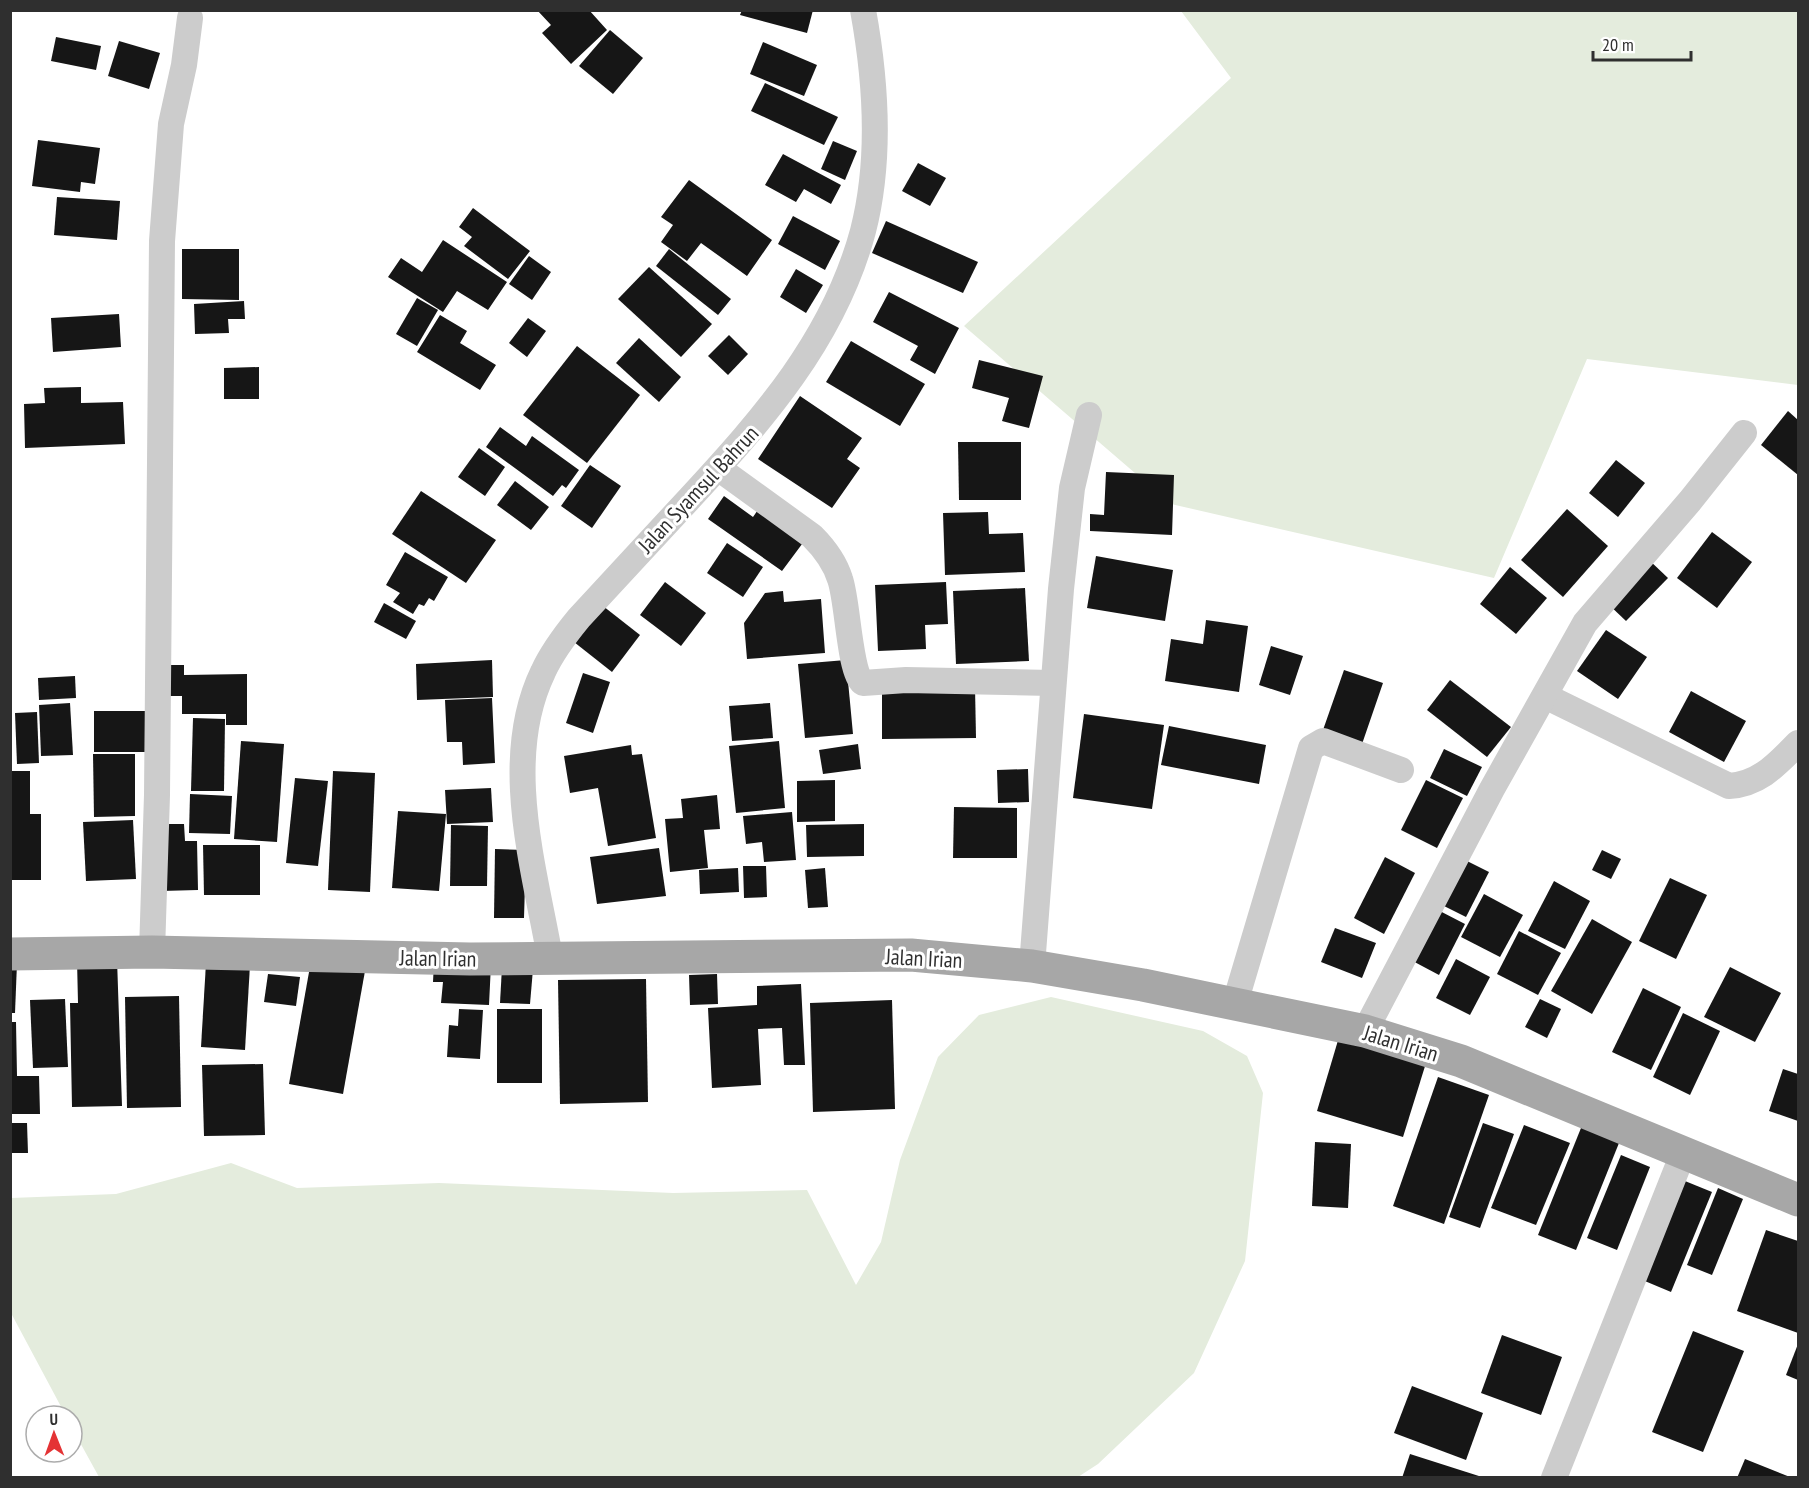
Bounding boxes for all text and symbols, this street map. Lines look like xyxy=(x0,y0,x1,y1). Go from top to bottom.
scale bar xyxy=(1593,24,1690,62)
text: 20 m xyxy=(1602,33,1634,56)
street label: Jalan Syamsul Bahrun xyxy=(631,419,764,559)
street label: Jalan Irian xyxy=(884,942,963,974)
street label: Jalan Irian xyxy=(398,943,477,973)
street label: Jalan Irian xyxy=(1359,1018,1442,1068)
north arrow xyxy=(24,1404,84,1464)
text: U xyxy=(49,1409,58,1429)

